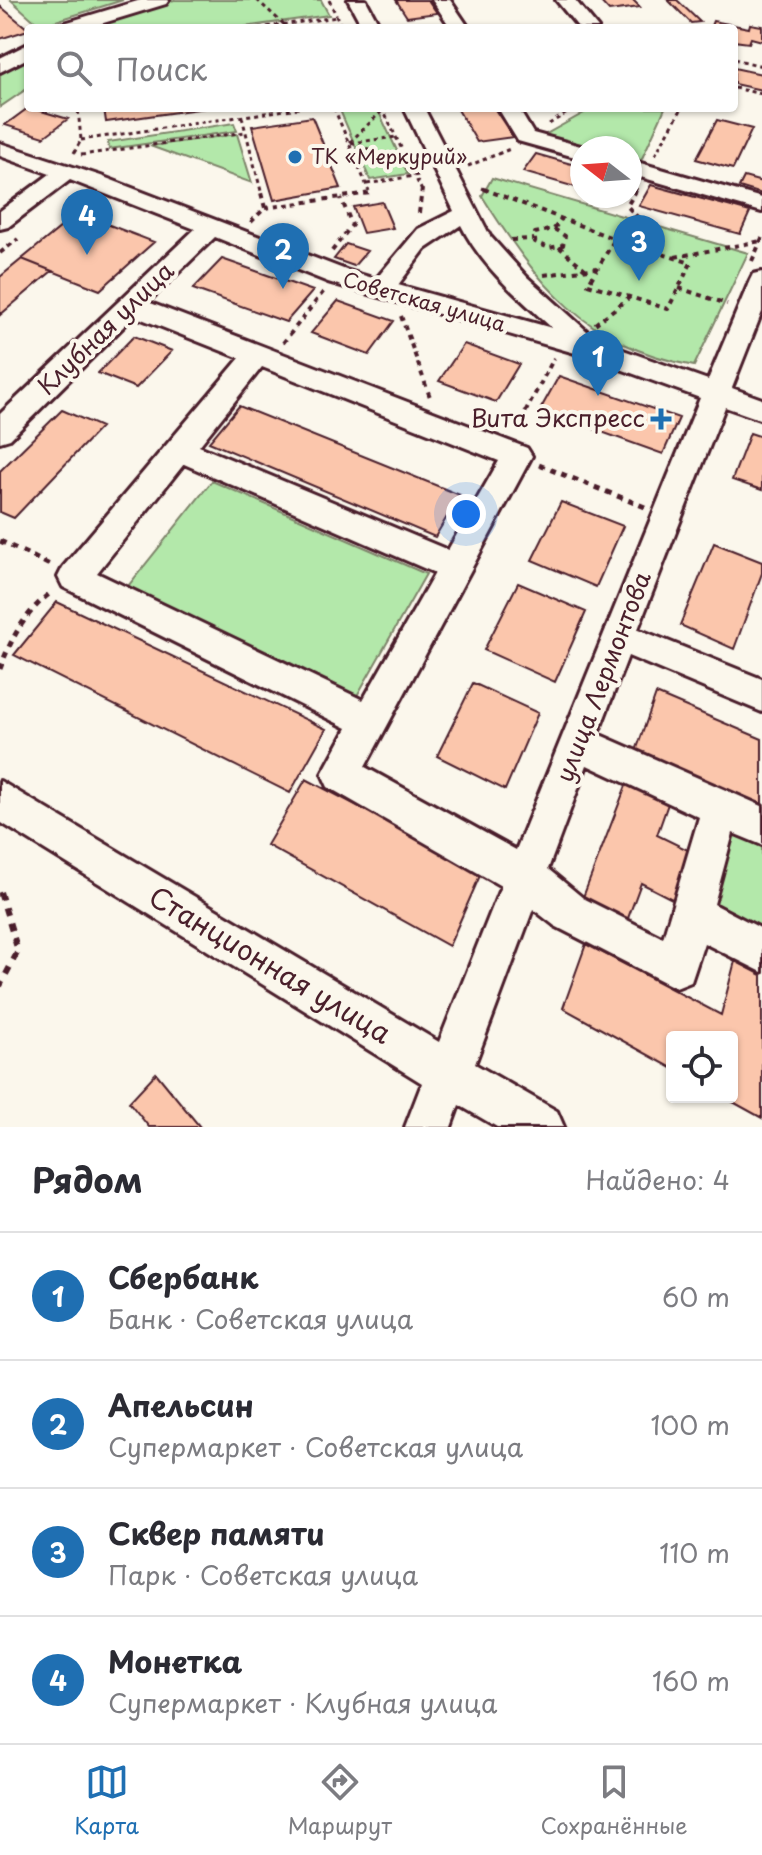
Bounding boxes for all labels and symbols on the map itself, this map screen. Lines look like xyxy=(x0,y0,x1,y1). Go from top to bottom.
north arrow xyxy=(570,136,642,208)
place label: ТК «Меркурий» xyxy=(311,141,467,171)
marker: ТК «Меркурий» xyxy=(286,148,304,166)
pin: 4 xyxy=(61,189,113,255)
pin: 3 xyxy=(613,215,665,281)
pin: 2 xyxy=(257,223,309,289)
street label: Клубная улица xyxy=(28,253,181,402)
street label: Советская улица xyxy=(339,263,509,339)
pin: 1 xyxy=(572,330,624,396)
place label: Вита Экспресс xyxy=(471,399,645,435)
marker: Вита Экспресс xyxy=(652,410,670,428)
your location xyxy=(446,494,486,534)
street label: улица Лермонтова xyxy=(545,566,659,787)
street label: Станционная улица xyxy=(141,874,401,1053)

